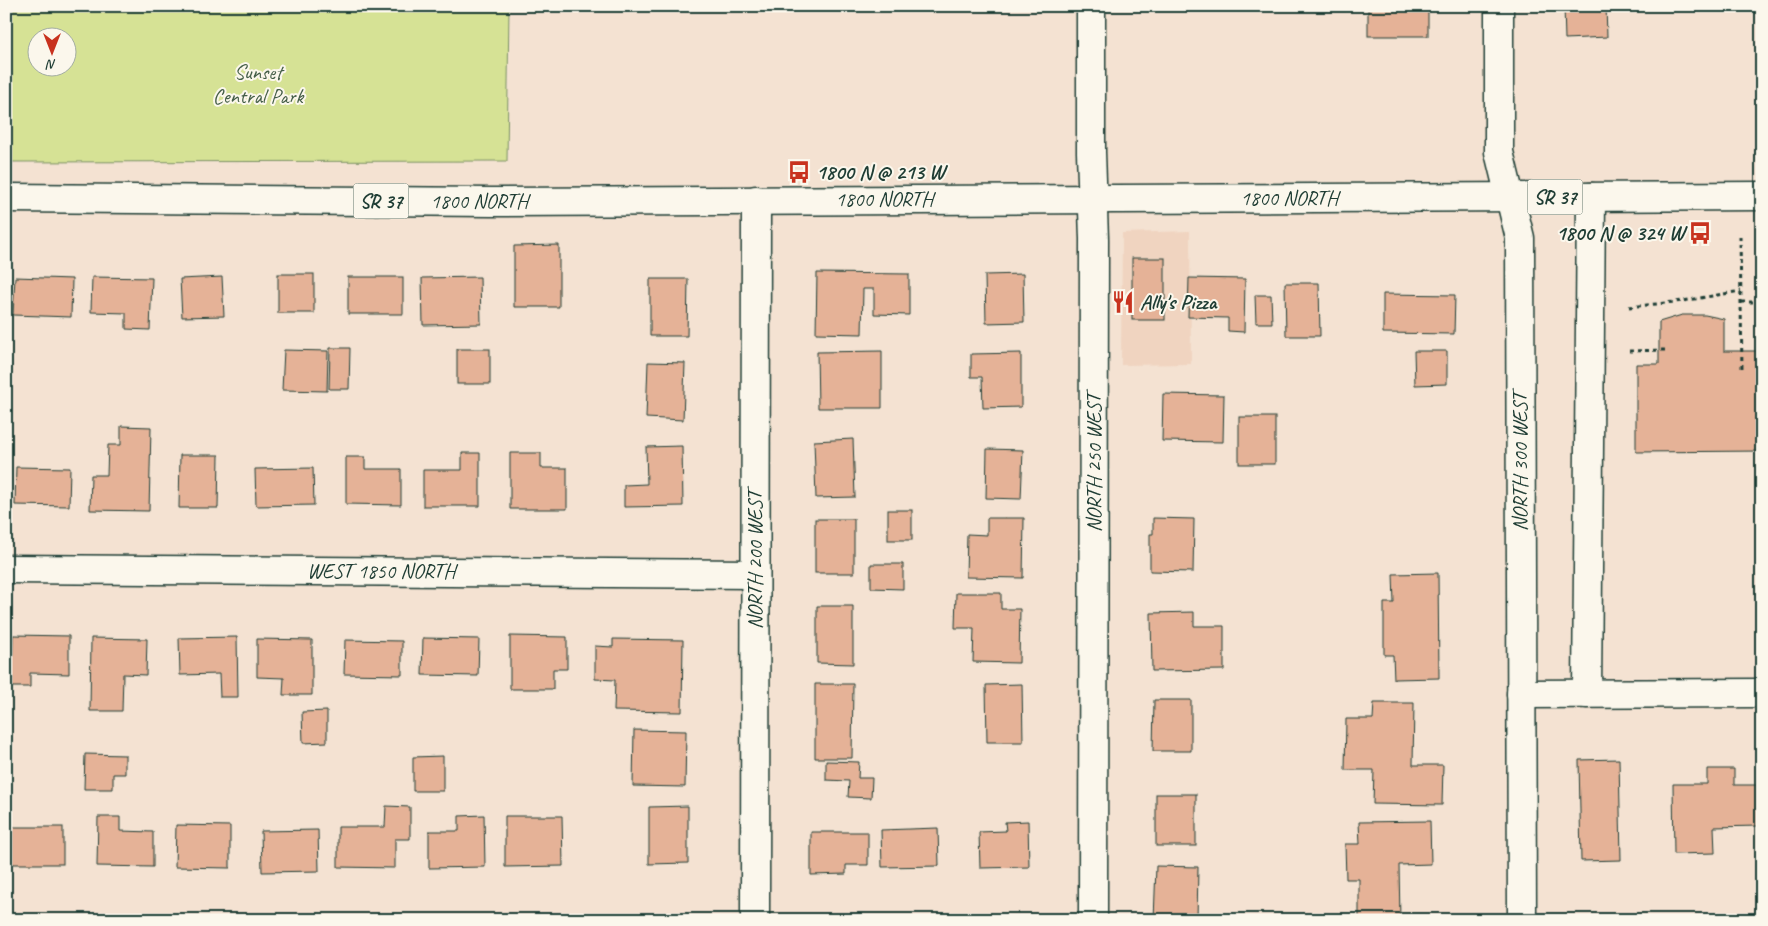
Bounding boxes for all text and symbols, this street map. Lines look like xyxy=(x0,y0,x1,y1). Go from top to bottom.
north arrow xyxy=(28,28,78,78)
text: N xyxy=(45,56,56,73)
park label: Sunset Central Park xyxy=(213,59,305,109)
bus stop icon: 1800 N @ 213 W xyxy=(786,159,812,185)
place label: 1800 N @ 213 W xyxy=(816,159,949,185)
road number: SR 37 xyxy=(1528,180,1582,214)
road number: SR 37 xyxy=(354,184,408,218)
street label: 1800 NORTH xyxy=(1240,185,1341,211)
street label: 1800 NORTH xyxy=(835,186,936,212)
street label: 1800 NORTH xyxy=(430,188,531,214)
place label: 1800 N @ 324 W xyxy=(1556,220,1689,246)
bus stop icon: 1800 N @ 324 W xyxy=(1687,220,1713,246)
restaurant icon: Ally's Pizza xyxy=(1110,289,1136,315)
place label: Ally's Pizza xyxy=(1140,289,1218,315)
street label: NORTH 300 WEST xyxy=(1507,387,1533,531)
street label: NORTH 250 WEST xyxy=(1081,388,1107,532)
street label: NORTH 200 WEST xyxy=(742,485,768,629)
street label: WEST 1850 NORTH xyxy=(307,558,458,584)

